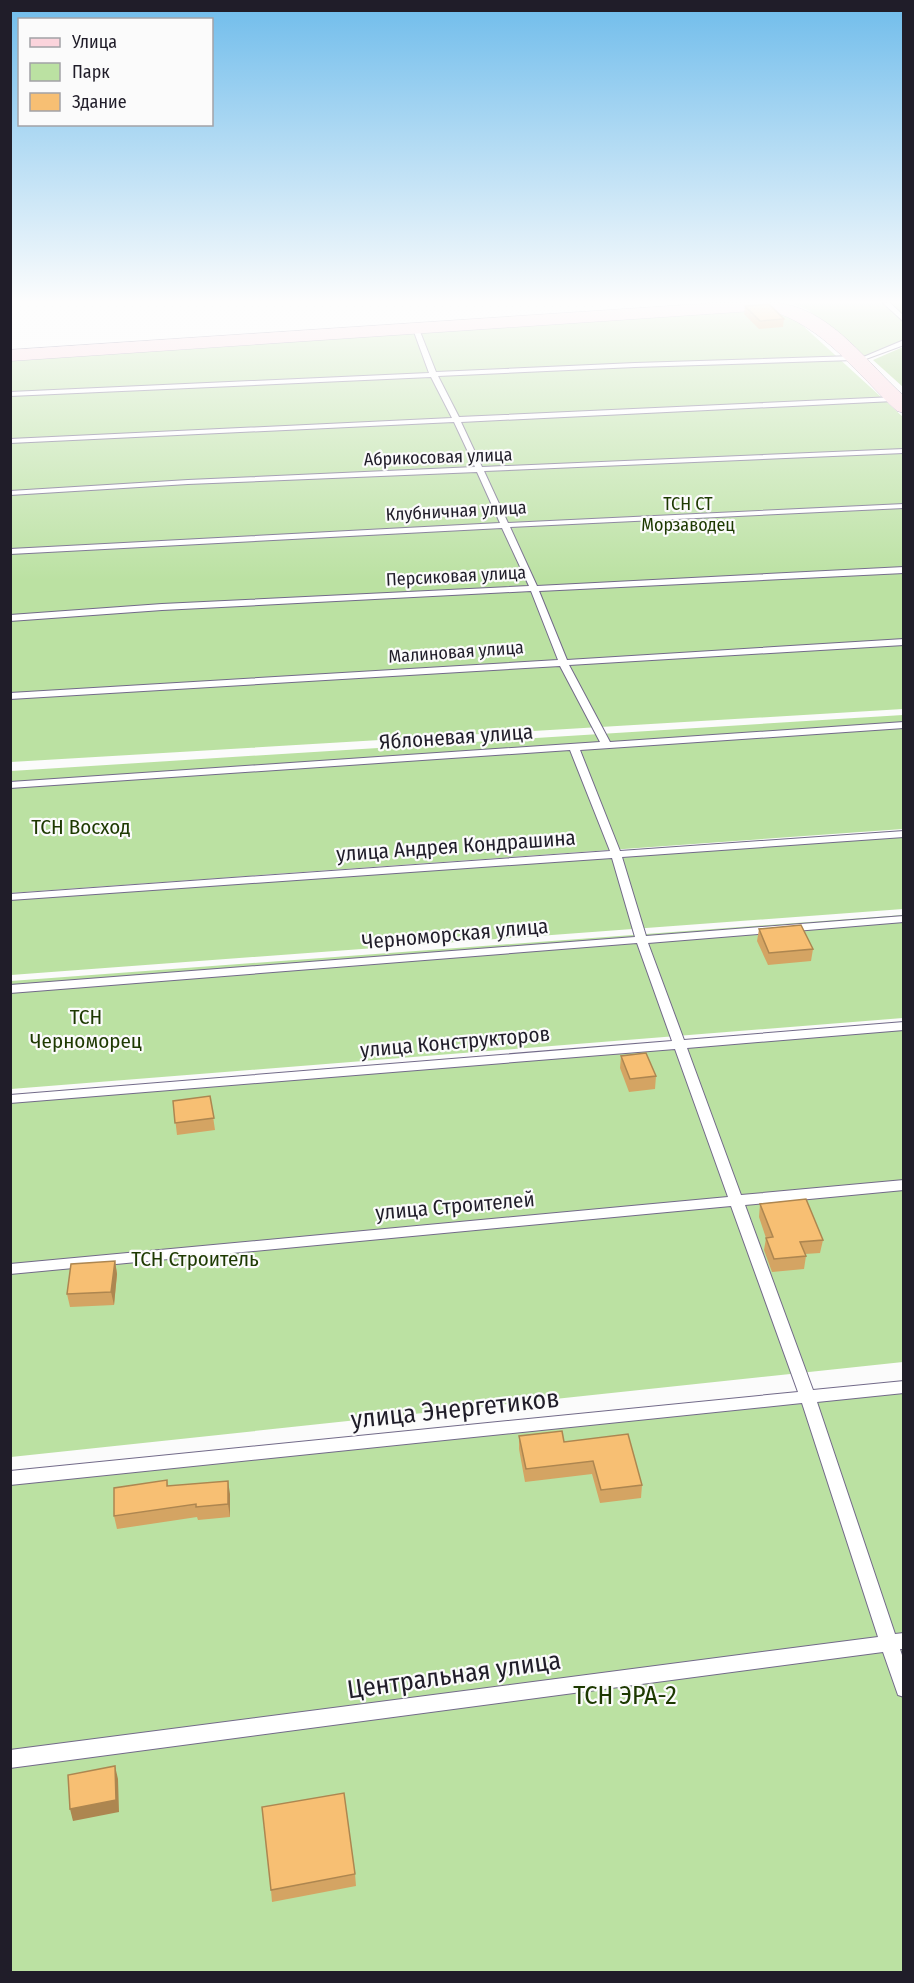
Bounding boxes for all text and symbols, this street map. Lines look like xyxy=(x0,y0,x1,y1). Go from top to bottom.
legend xyxy=(18,18,213,126)
text: Улица xyxy=(71,31,117,53)
text: Парк xyxy=(72,61,110,83)
text: Здание xyxy=(72,91,127,113)
street label: Абрикосовая улица xyxy=(363,443,513,471)
park label: ТСН СТ Морзаводец xyxy=(641,493,735,536)
street label: Клубничная улица xyxy=(385,496,527,526)
street label: Персиковая улица xyxy=(385,561,527,591)
street label: Малиновая улица xyxy=(388,636,525,668)
street label: Яблоневая улица xyxy=(378,719,534,755)
park label: ТСН Восход xyxy=(31,814,131,840)
street label: улица Андрея Кондрашина xyxy=(335,825,577,867)
street label: Черноморская улица xyxy=(361,913,549,955)
park label: ТСН Черноморец xyxy=(30,1004,142,1054)
street label: улица Конструкторов xyxy=(359,1021,551,1063)
street label: улица Строителей xyxy=(374,1186,536,1226)
park label: ТСН Строитель xyxy=(131,1246,259,1272)
street label: улица Энергетиков xyxy=(349,1383,561,1435)
street label: Центральная улица xyxy=(345,1645,563,1705)
park label: ТСН ЭРА-2 xyxy=(573,1680,677,1711)

